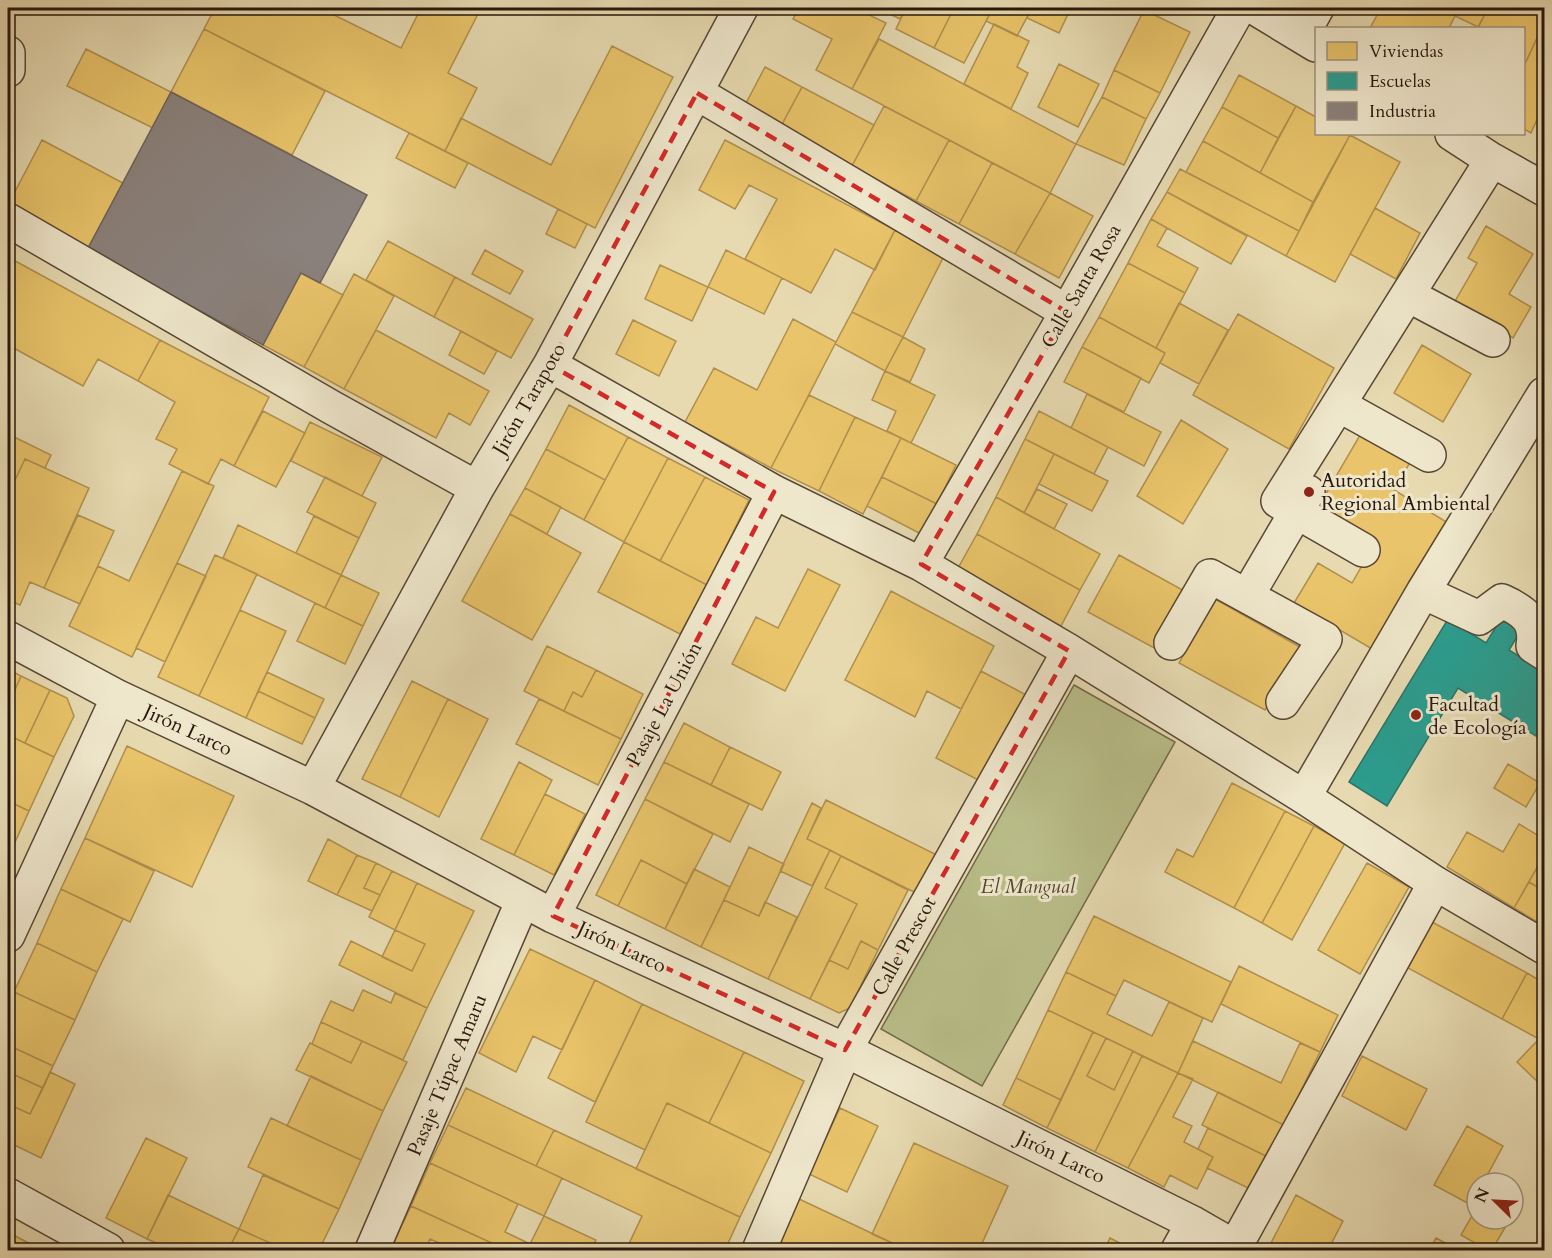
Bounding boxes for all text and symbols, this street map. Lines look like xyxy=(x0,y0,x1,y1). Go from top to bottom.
legend xyxy=(1315,27,1525,135)
text: Viviendas xyxy=(1369,39,1443,64)
text: Escuelas xyxy=(1369,69,1431,94)
text: Industria xyxy=(1369,99,1436,124)
street label: Calle Santa Rosa xyxy=(1035,219,1128,353)
street label: Jirón Tarapoto xyxy=(485,338,572,463)
place label: Autoridad Regional Ambiental xyxy=(1321,467,1490,517)
marker: Autoridad Regional Ambiental xyxy=(1302,485,1316,499)
street label: Pasaje La Unión xyxy=(620,636,708,771)
place label: Facultad de Ecología xyxy=(1428,691,1527,741)
street label: Jirón Larco xyxy=(136,696,237,762)
marker: Facultad de Ecología xyxy=(1409,708,1423,722)
park label: El Mangual xyxy=(981,873,1076,900)
street label: Calle Prescot xyxy=(866,891,943,1001)
street label: Jirón Larco xyxy=(570,913,671,979)
street label: Pasaje Túpac Amaru xyxy=(401,990,493,1160)
street label: Jirón Larco xyxy=(1010,1123,1110,1190)
north arrow xyxy=(1465,1171,1525,1231)
text: N xyxy=(1469,1184,1495,1206)

